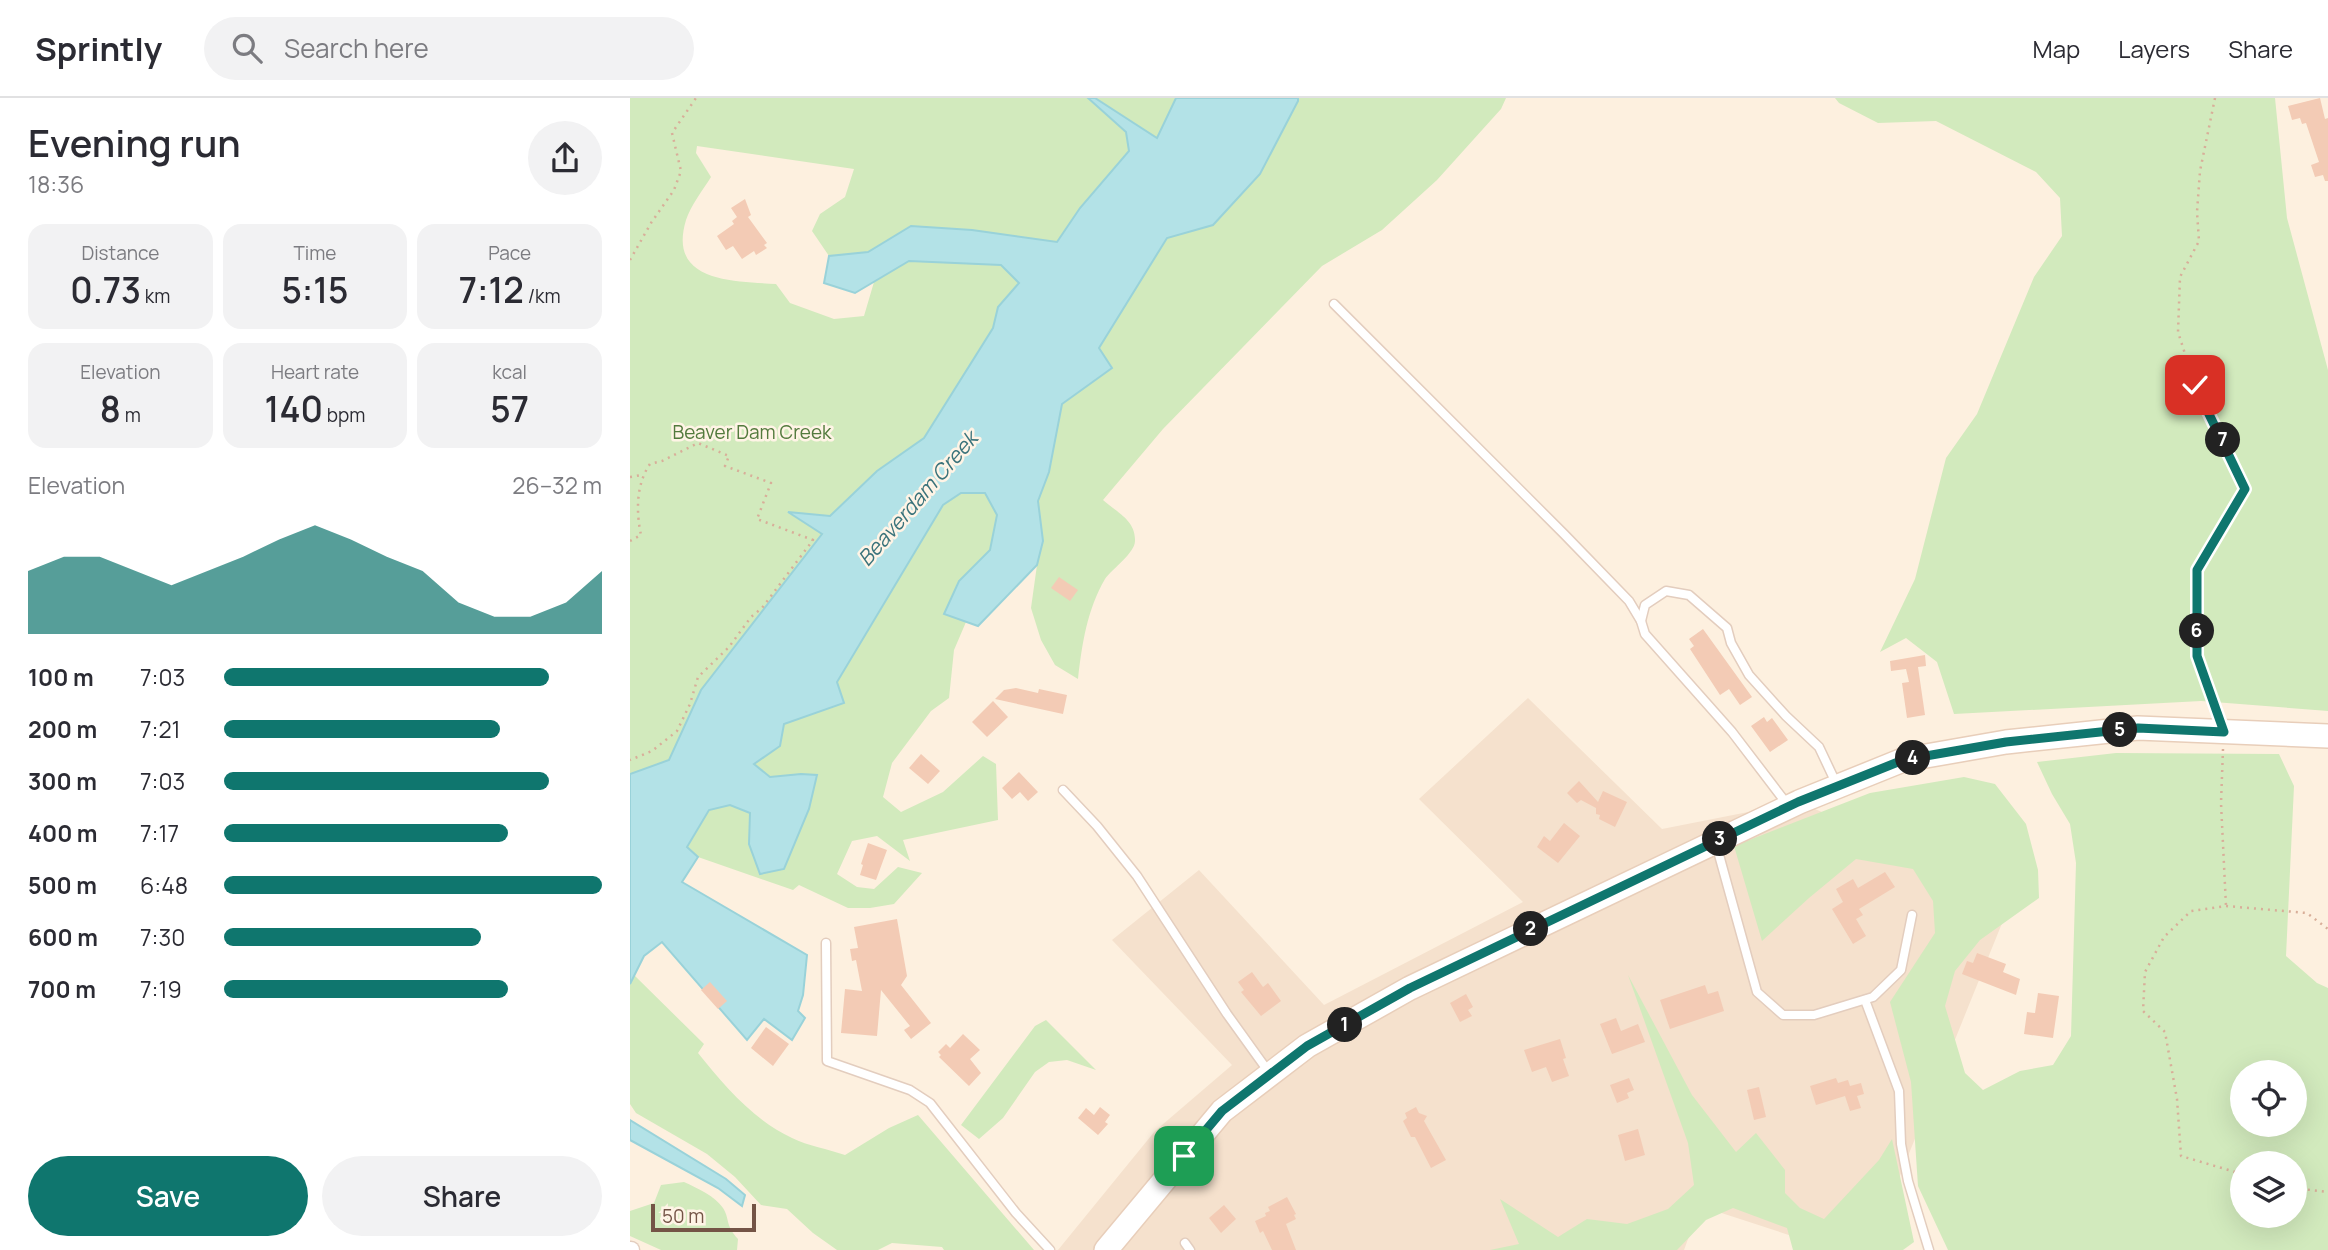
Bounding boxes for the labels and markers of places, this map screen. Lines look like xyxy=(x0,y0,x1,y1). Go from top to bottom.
pin xyxy=(2165,355,2225,415)
pin: 7 xyxy=(2206,422,2240,458)
pin: 6 xyxy=(2180,614,2214,648)
pin: 5 xyxy=(2102,712,2138,748)
pin: 4 xyxy=(1896,740,1930,776)
pin: 3 xyxy=(1702,822,1738,856)
pin: 2 xyxy=(1514,912,1548,946)
pin: 1 xyxy=(1328,1007,1362,1042)
pin xyxy=(1154,1126,1214,1186)

